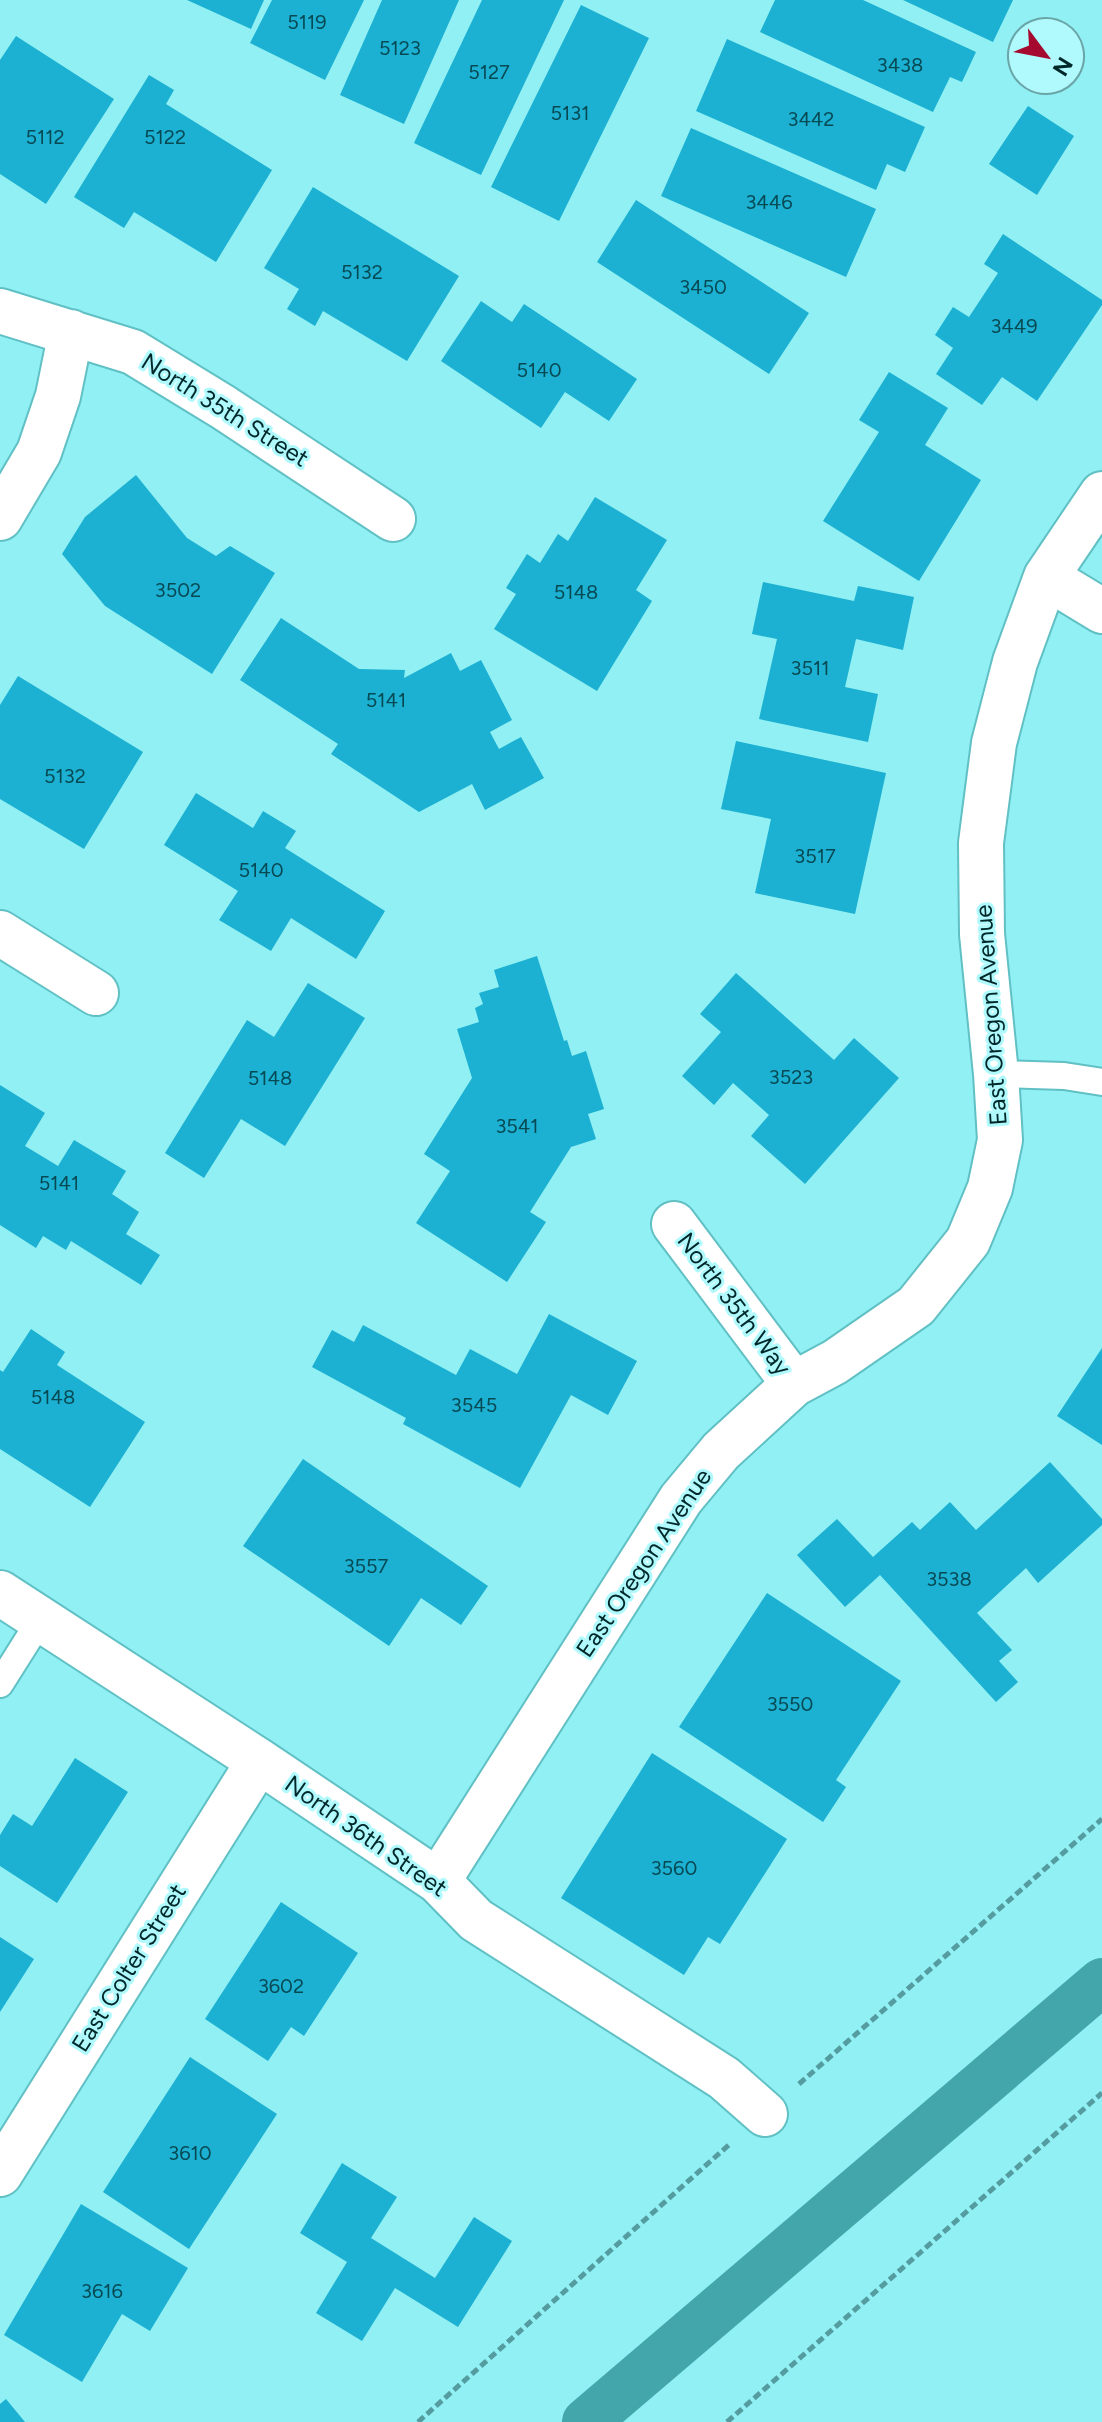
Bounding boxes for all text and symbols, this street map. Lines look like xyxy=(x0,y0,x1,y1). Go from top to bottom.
house number: 5119 xyxy=(287,10,327,34)
north arrow xyxy=(1006,16,1086,96)
house number: 5123 xyxy=(379,36,421,60)
text: N xyxy=(1047,52,1078,81)
house number: 3438 xyxy=(877,53,923,77)
house number: 5127 xyxy=(468,60,510,84)
house number: 5131 xyxy=(551,101,589,125)
house number: 3442 xyxy=(788,107,834,131)
house number: 5112 xyxy=(25,125,65,149)
house number: 5122 xyxy=(144,125,186,149)
house number: 3446 xyxy=(745,190,793,214)
house number: 5132 xyxy=(341,260,383,284)
house number: 3450 xyxy=(679,275,727,299)
house number: 3449 xyxy=(990,314,1038,338)
street label: North 35th Street xyxy=(136,347,314,473)
house number: 5140 xyxy=(517,358,562,382)
house number: 3502 xyxy=(155,578,201,602)
house number: 5148 xyxy=(554,580,598,604)
house number: 3511 xyxy=(791,656,829,680)
house number: 5141 xyxy=(366,688,406,712)
house number: 5132 xyxy=(44,764,86,788)
house number: 3517 xyxy=(794,844,836,868)
house number: 5140 xyxy=(239,858,284,882)
street label: East Oregon Avenue xyxy=(968,904,1013,1126)
house number: 3523 xyxy=(769,1065,813,1089)
house number: 5148 xyxy=(248,1066,292,1090)
house number: 3541 xyxy=(495,1114,539,1138)
house number: 5141 xyxy=(39,1171,79,1195)
street label: North 35th Way xyxy=(671,1227,798,1381)
house number: 5148 xyxy=(31,1385,75,1409)
house number: 3545 xyxy=(451,1393,497,1417)
street label: East Oregon Avenue xyxy=(570,1463,717,1662)
house number: 3557 xyxy=(344,1554,389,1578)
house number: 3538 xyxy=(926,1567,972,1591)
house number: 3550 xyxy=(767,1692,813,1716)
street label: North 36th Street xyxy=(280,1769,453,1902)
house number: 3560 xyxy=(651,1856,697,1880)
street label: East Colter Street xyxy=(65,1878,192,2057)
house number: 3602 xyxy=(258,1974,304,1998)
house number: 3610 xyxy=(168,2141,212,2165)
house number: 3616 xyxy=(81,2279,123,2303)

